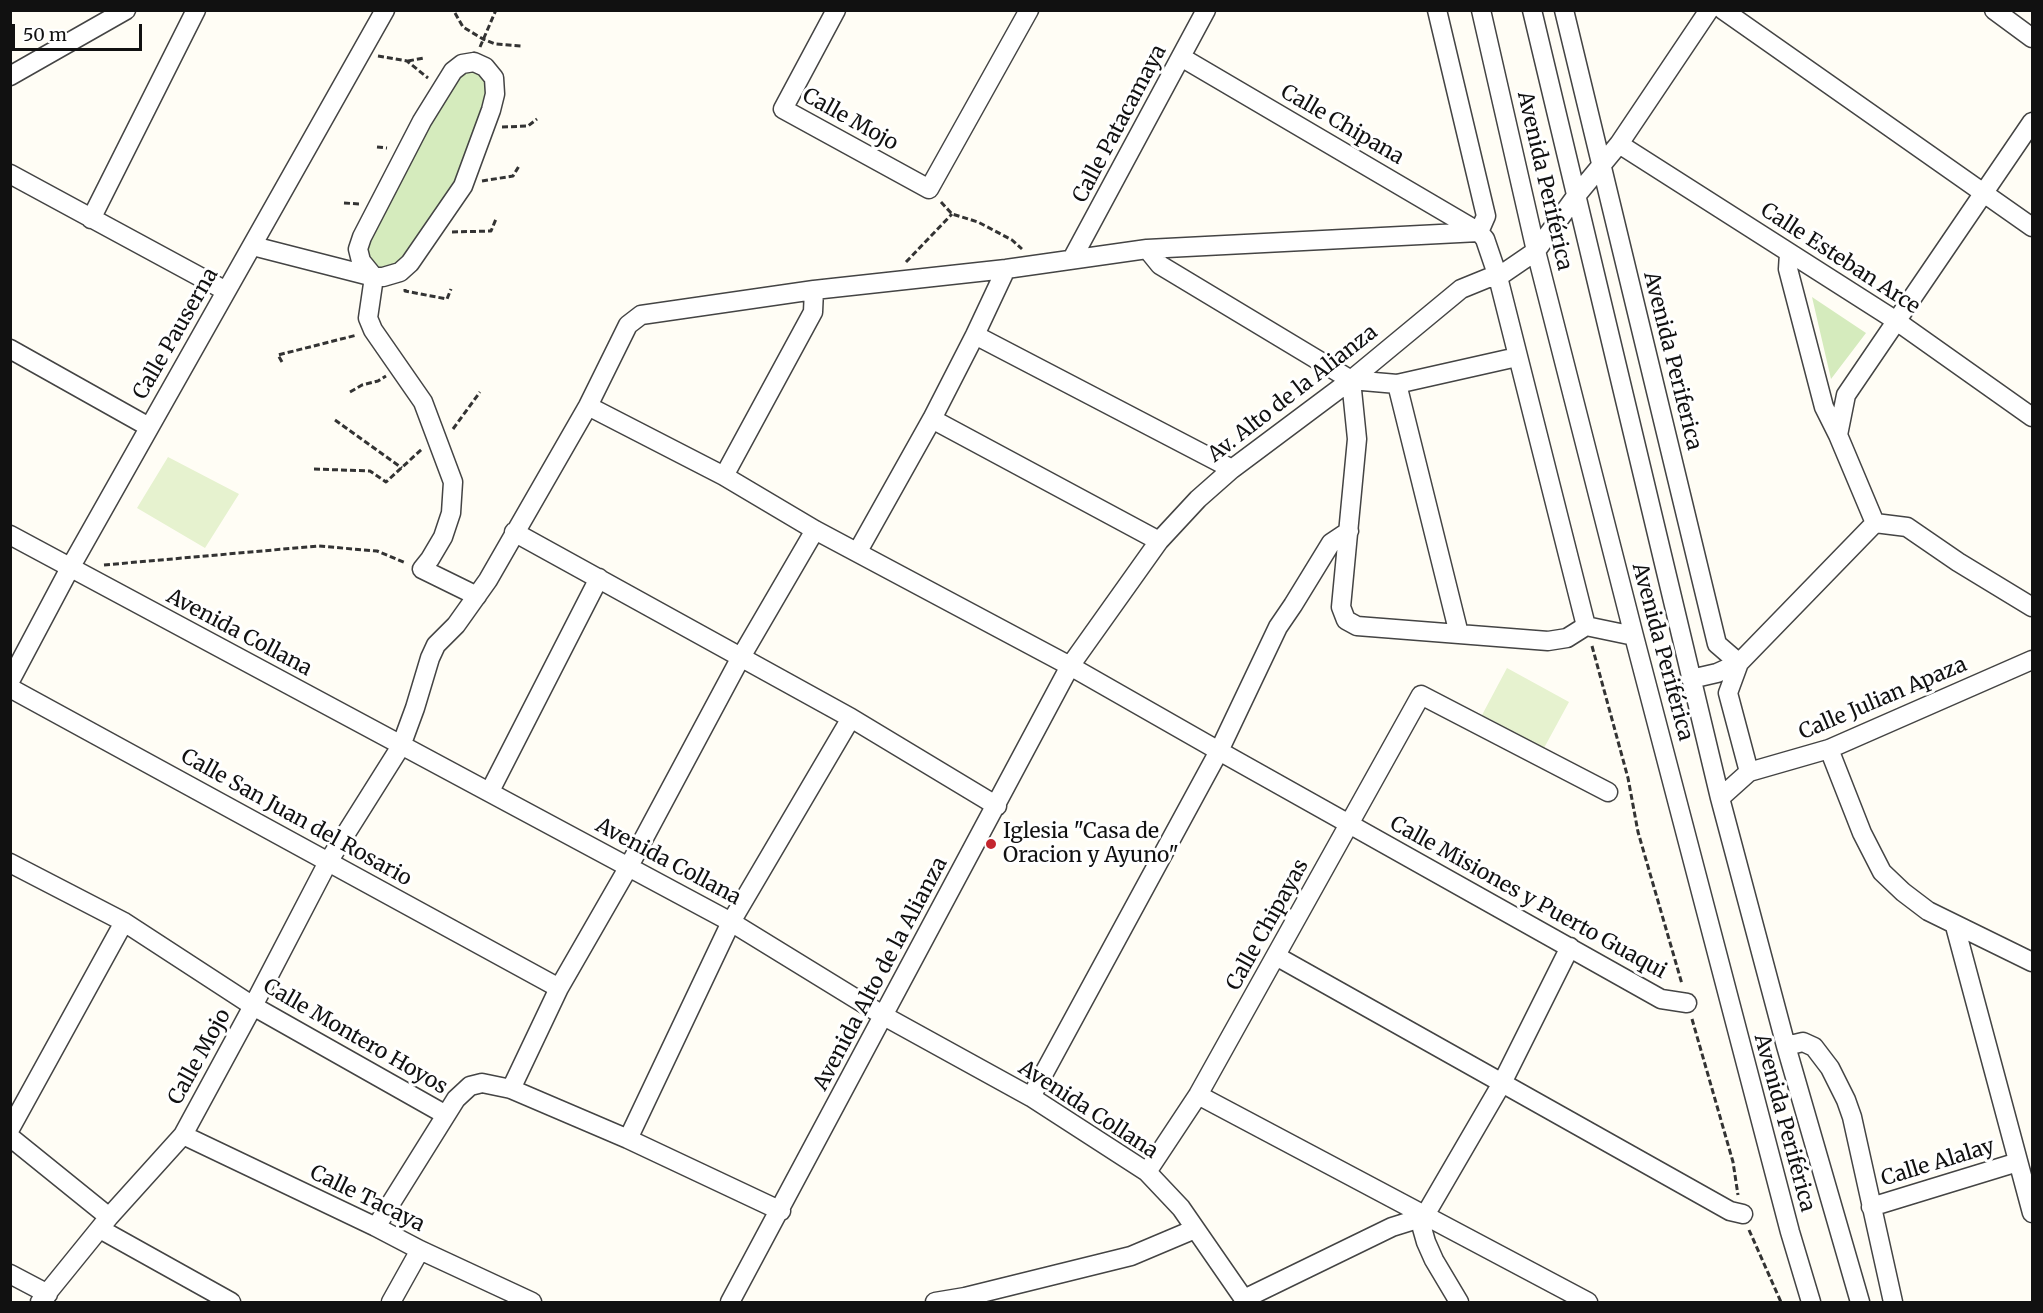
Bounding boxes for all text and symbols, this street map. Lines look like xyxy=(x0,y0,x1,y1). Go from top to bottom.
scale bar xyxy=(15,12,146,50)
text: 50 m xyxy=(23,23,67,46)
street label: Calle Patacamaya xyxy=(1068,41,1172,207)
street label: Calle Chipana xyxy=(1276,80,1408,170)
street label: Calle Mojo xyxy=(798,83,902,157)
street label: Avenida Periférica xyxy=(1511,89,1577,273)
street label: Calle Esteban Arce xyxy=(1756,198,1924,320)
street label: Calle Pauserna xyxy=(128,264,224,404)
street label: Avenida Periferica xyxy=(1638,269,1706,453)
street label: Av. Alto de la Alianza xyxy=(1203,320,1383,468)
street label: Avenida Periférica xyxy=(1626,560,1698,744)
street label: Avenida Collana xyxy=(162,584,316,682)
street label: Calle Julian Apaza xyxy=(1795,652,1971,746)
street label: Calle San Juan del Rosario xyxy=(176,744,416,892)
street label: Calle Misiones y Puerto Guaqui xyxy=(1385,811,1671,985)
street label: Avenida Collana xyxy=(591,813,745,911)
place label: Iglesia "Casa de Oracion y Ayuno" xyxy=(1003,819,1179,869)
marker: Iglesia "Casa de Oracion y Ayuno" xyxy=(984,837,998,851)
street label: Avenida Alto de la Alianza xyxy=(809,853,953,1095)
street label: Calle Chipayas xyxy=(1222,855,1314,995)
street label: Calle Montero Hoyos xyxy=(258,974,452,1100)
street label: Calle Mojo xyxy=(163,1005,237,1109)
street label: Avenida Periférica xyxy=(1748,1031,1820,1215)
street label: Avenida Collana xyxy=(1014,1056,1162,1164)
street label: Calle Alalay xyxy=(1878,1134,1998,1192)
street label: Calle Tacaya xyxy=(306,1160,428,1238)

